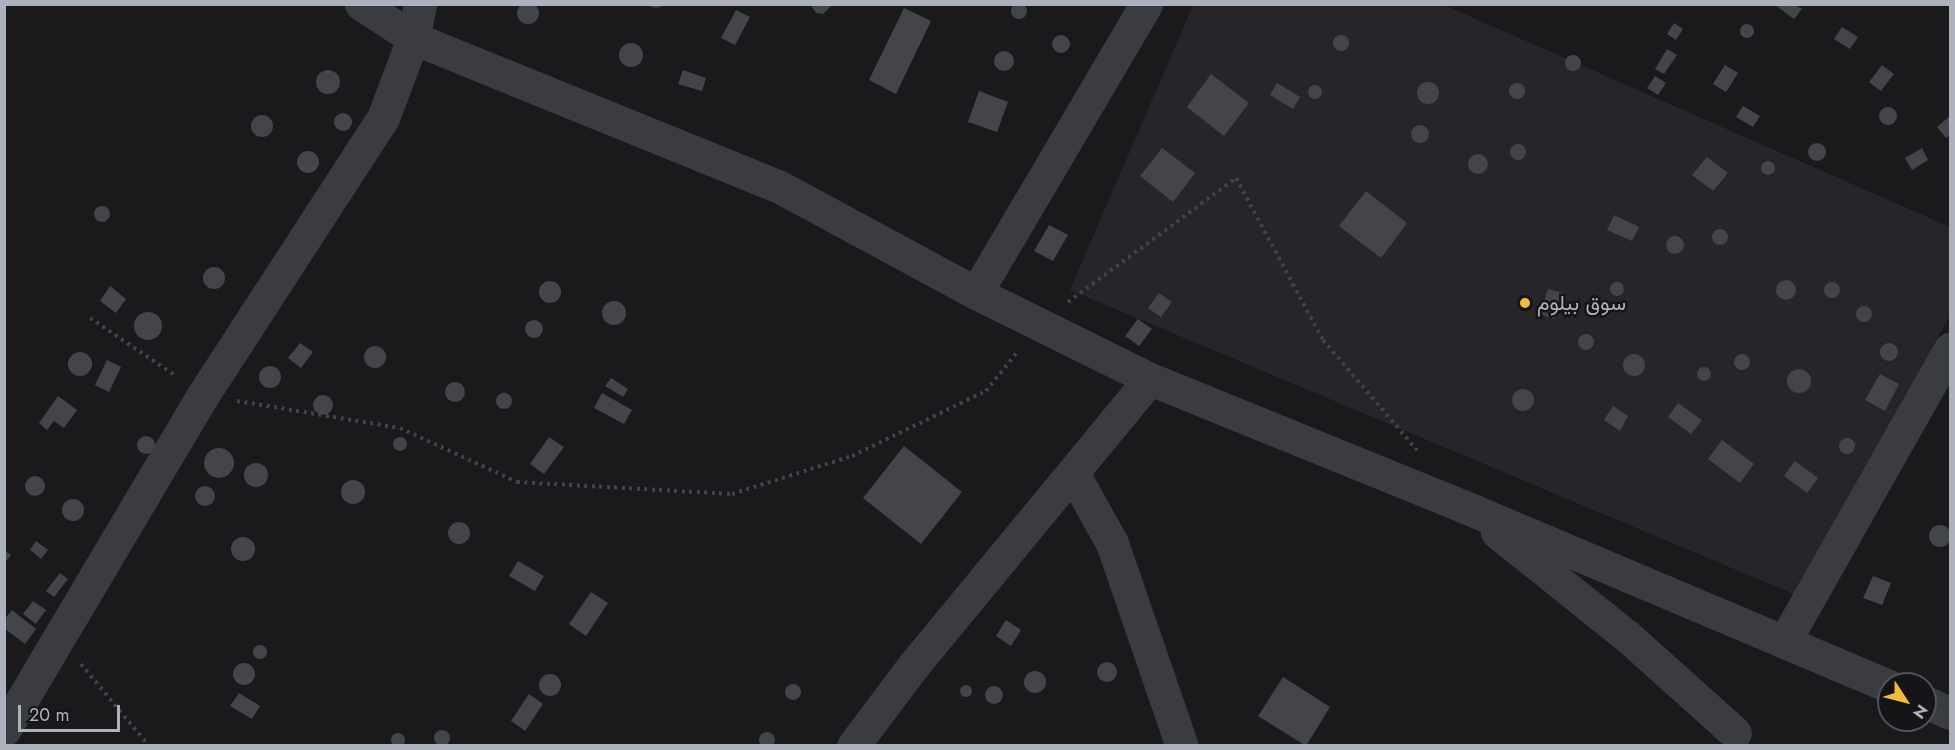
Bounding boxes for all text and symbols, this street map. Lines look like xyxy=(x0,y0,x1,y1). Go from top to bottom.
place label: سوق بيلوم xyxy=(1537,290,1626,316)
marker: سوق بيلوم xyxy=(1518,296,1532,310)
north arrow xyxy=(1877,672,1937,732)
scale bar xyxy=(21,693,123,731)
text: N xyxy=(1907,700,1933,724)
text: 20 m xyxy=(29,702,69,728)

